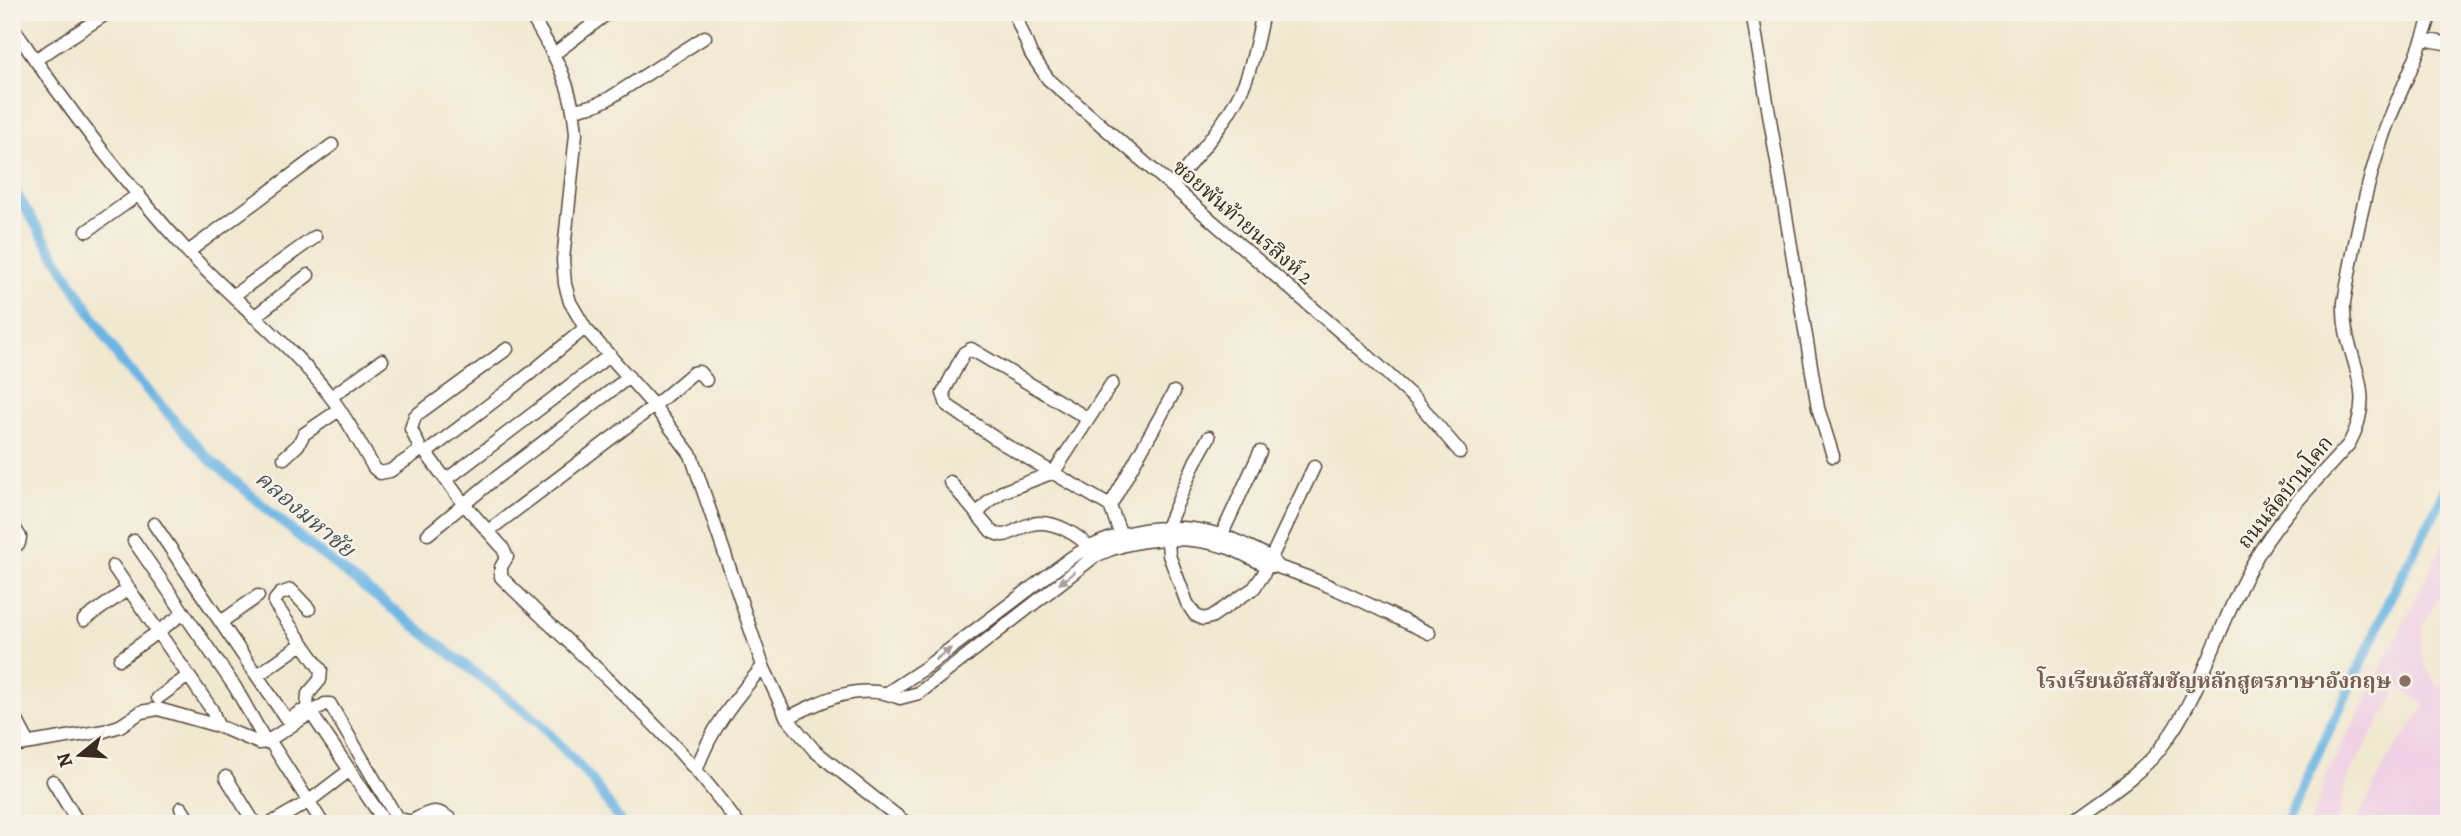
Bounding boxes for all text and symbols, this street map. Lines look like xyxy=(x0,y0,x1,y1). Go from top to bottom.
street label: ซอยพันท้ายนรสิงห์ 2 xyxy=(1167,153,1319,291)
street label: ถนนลัดบ้านโคก xyxy=(2230,429,2339,554)
water label: คลองมหาชัย xyxy=(249,463,362,566)
one-way arrow xyxy=(1058,571,1076,586)
one-way arrow xyxy=(934,647,953,661)
place label: โรงเรียนอัสสัมชัญหลักสูตรภาษาอังกฤษ xyxy=(2036,666,2391,695)
marker: โรงเรียนอัสสัมชัญหลักสูตรภาษาอังกฤษ xyxy=(2397,673,2413,689)
north arrow xyxy=(46,720,116,790)
text: N xyxy=(50,749,79,771)

